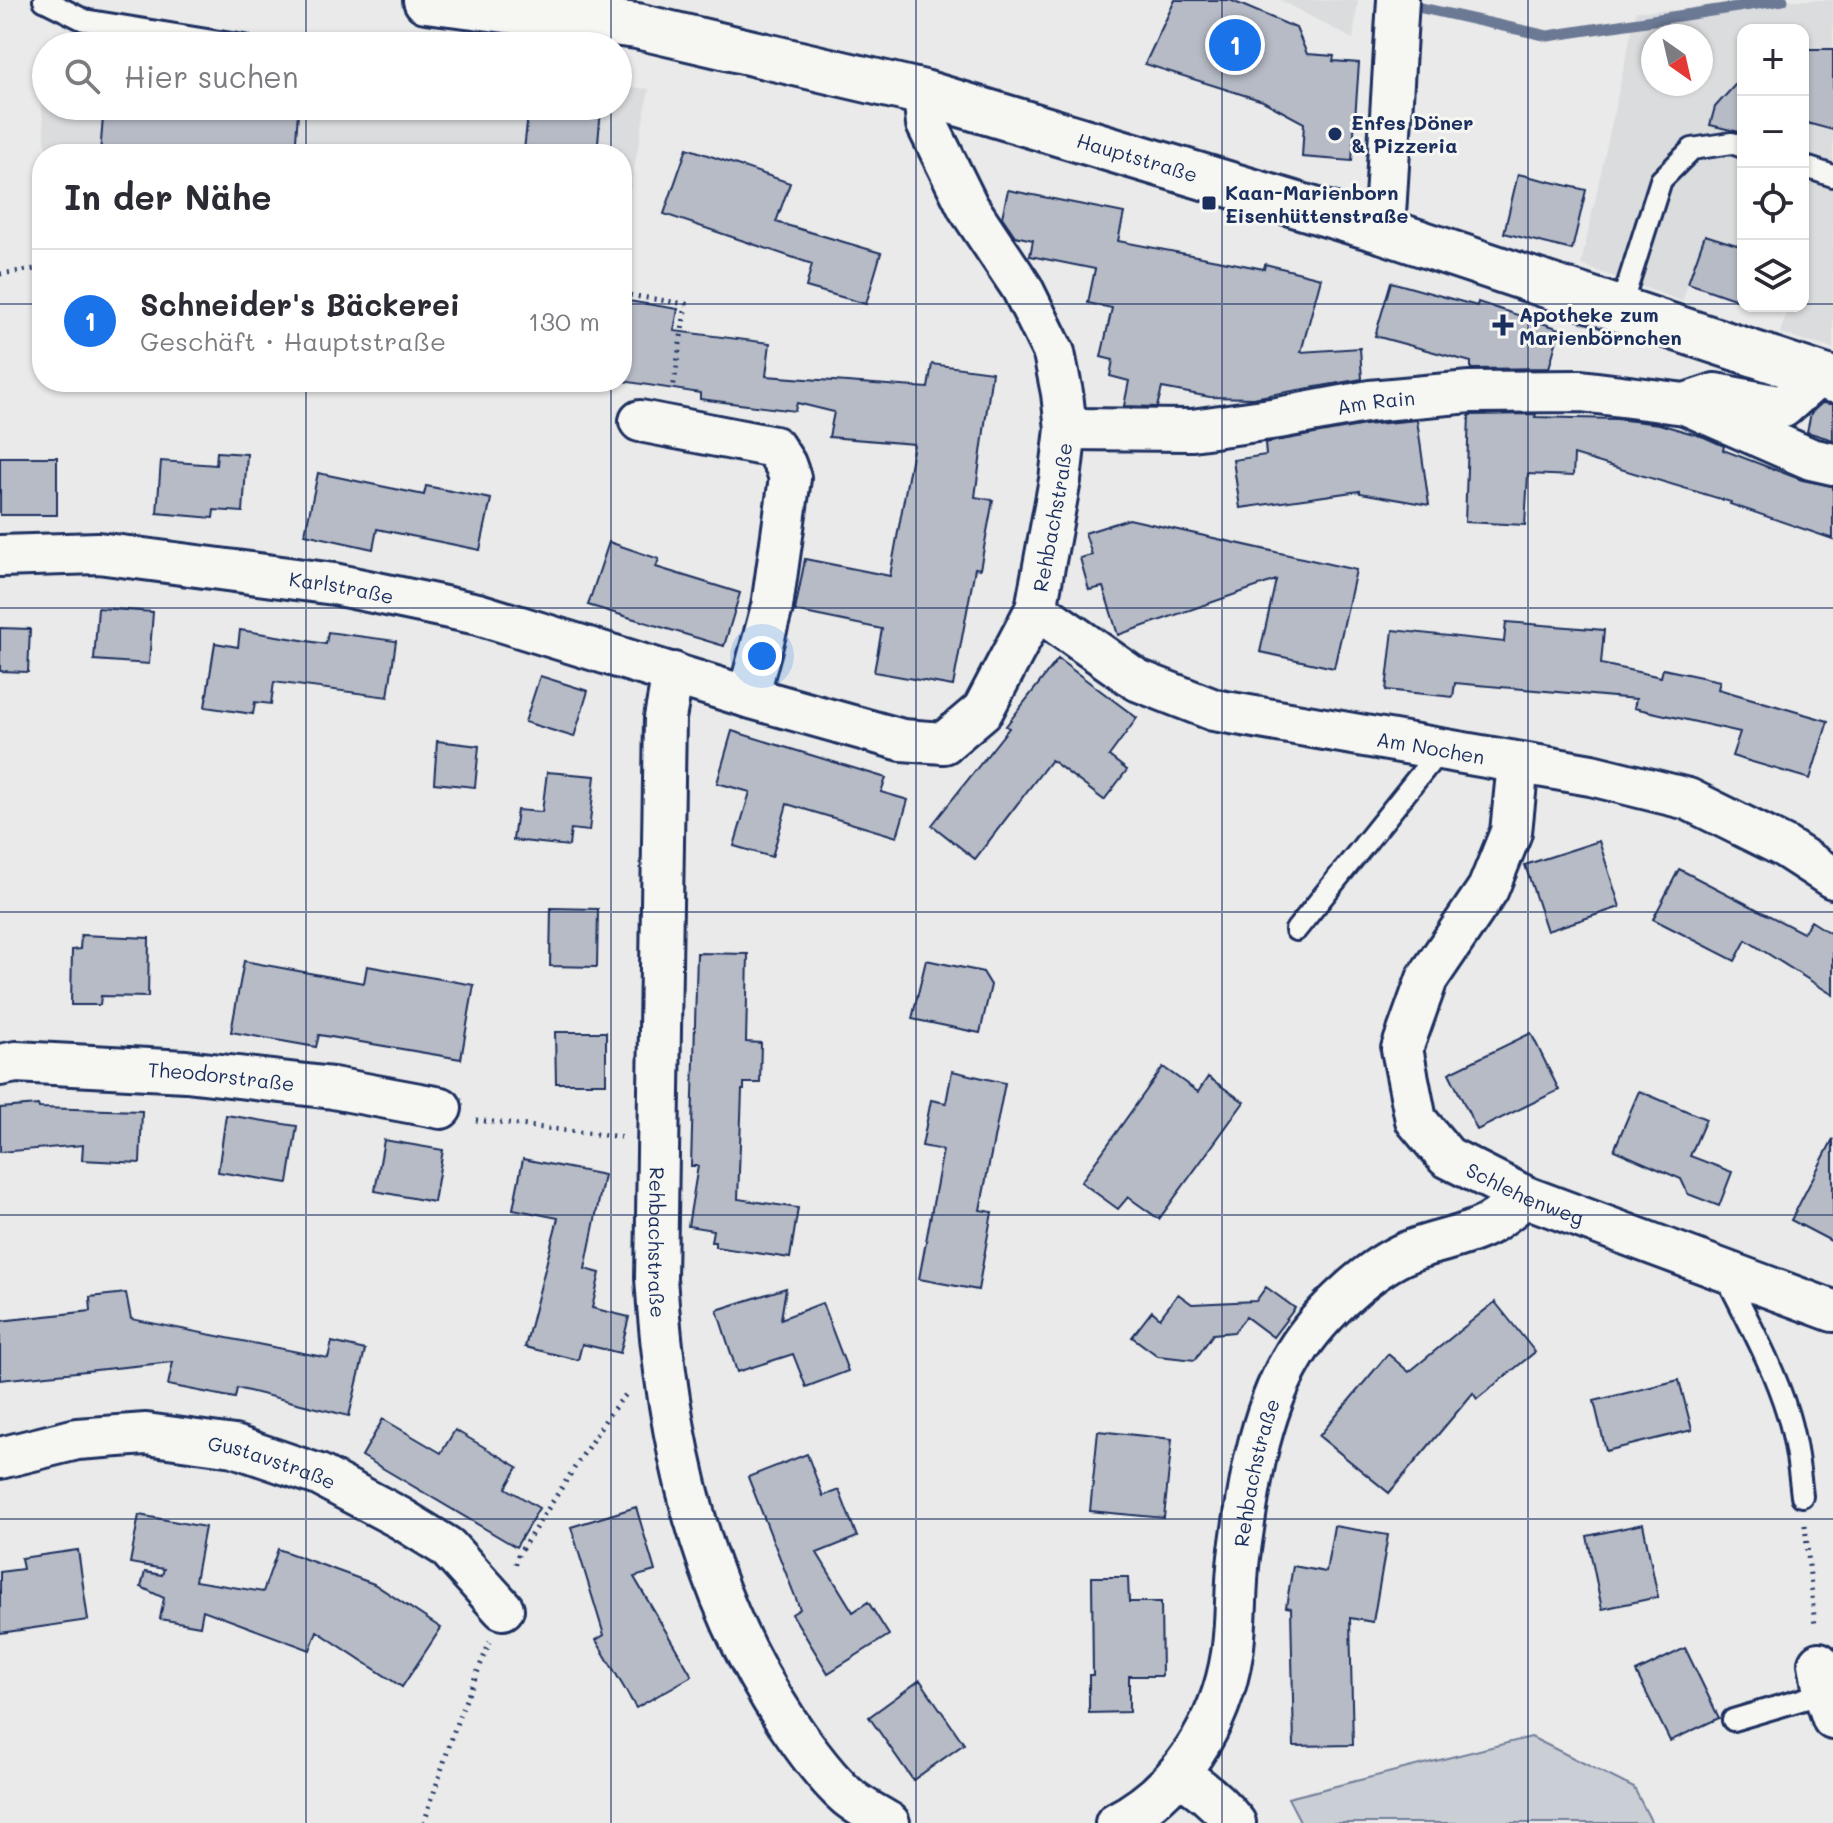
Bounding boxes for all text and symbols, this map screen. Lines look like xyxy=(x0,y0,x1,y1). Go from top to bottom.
pin: 1 xyxy=(1209,15,1261,75)
north arrow xyxy=(1641,24,1713,96)
map controls xyxy=(1737,24,1809,312)
button: + xyxy=(1737,24,1809,96)
search box xyxy=(32,32,632,120)
icon: search xyxy=(60,54,104,98)
text: Hier suchen xyxy=(124,56,299,96)
button: − xyxy=(1737,96,1809,168)
place label: Enfes Döner & Pizzeria xyxy=(1351,109,1473,158)
marker: Enfes Döner & Pizzeria xyxy=(1326,125,1344,143)
street label: Hauptstraße xyxy=(1074,127,1201,187)
button: locate xyxy=(1737,168,1809,240)
text: In der Nähe xyxy=(64,174,272,219)
place label: Kaan-Marienborn Eisenhüttenstraße xyxy=(1225,179,1408,228)
marker: Kaan-Marienborn Eisenhüttenstraße xyxy=(1200,194,1218,212)
button: layers xyxy=(1737,240,1809,312)
text: Schneider's Bäckerei xyxy=(140,284,460,324)
place label: Apotheke zum Marienbörnchen xyxy=(1519,301,1682,350)
text: 1 xyxy=(84,304,96,338)
text: 130 m xyxy=(528,304,600,338)
marker: Apotheke zum Marienbörnchen xyxy=(1494,316,1512,334)
text: Geschäft · Hauptstraße xyxy=(140,324,446,358)
street label: Am Rain xyxy=(1334,384,1416,420)
street label: Rehbachstraße xyxy=(1026,441,1077,594)
street label: Karlstraße xyxy=(288,565,396,609)
your location xyxy=(742,636,782,676)
street label: Am Nochen xyxy=(1375,725,1487,769)
street label: Theodorstraße xyxy=(147,1056,296,1096)
street label: Schlehenweg xyxy=(1462,1156,1588,1230)
street label: Rehbachstraße xyxy=(643,1167,672,1319)
street label: Rehbachstraße xyxy=(1228,1395,1285,1548)
street label: Gustavstraße xyxy=(206,1430,341,1495)

